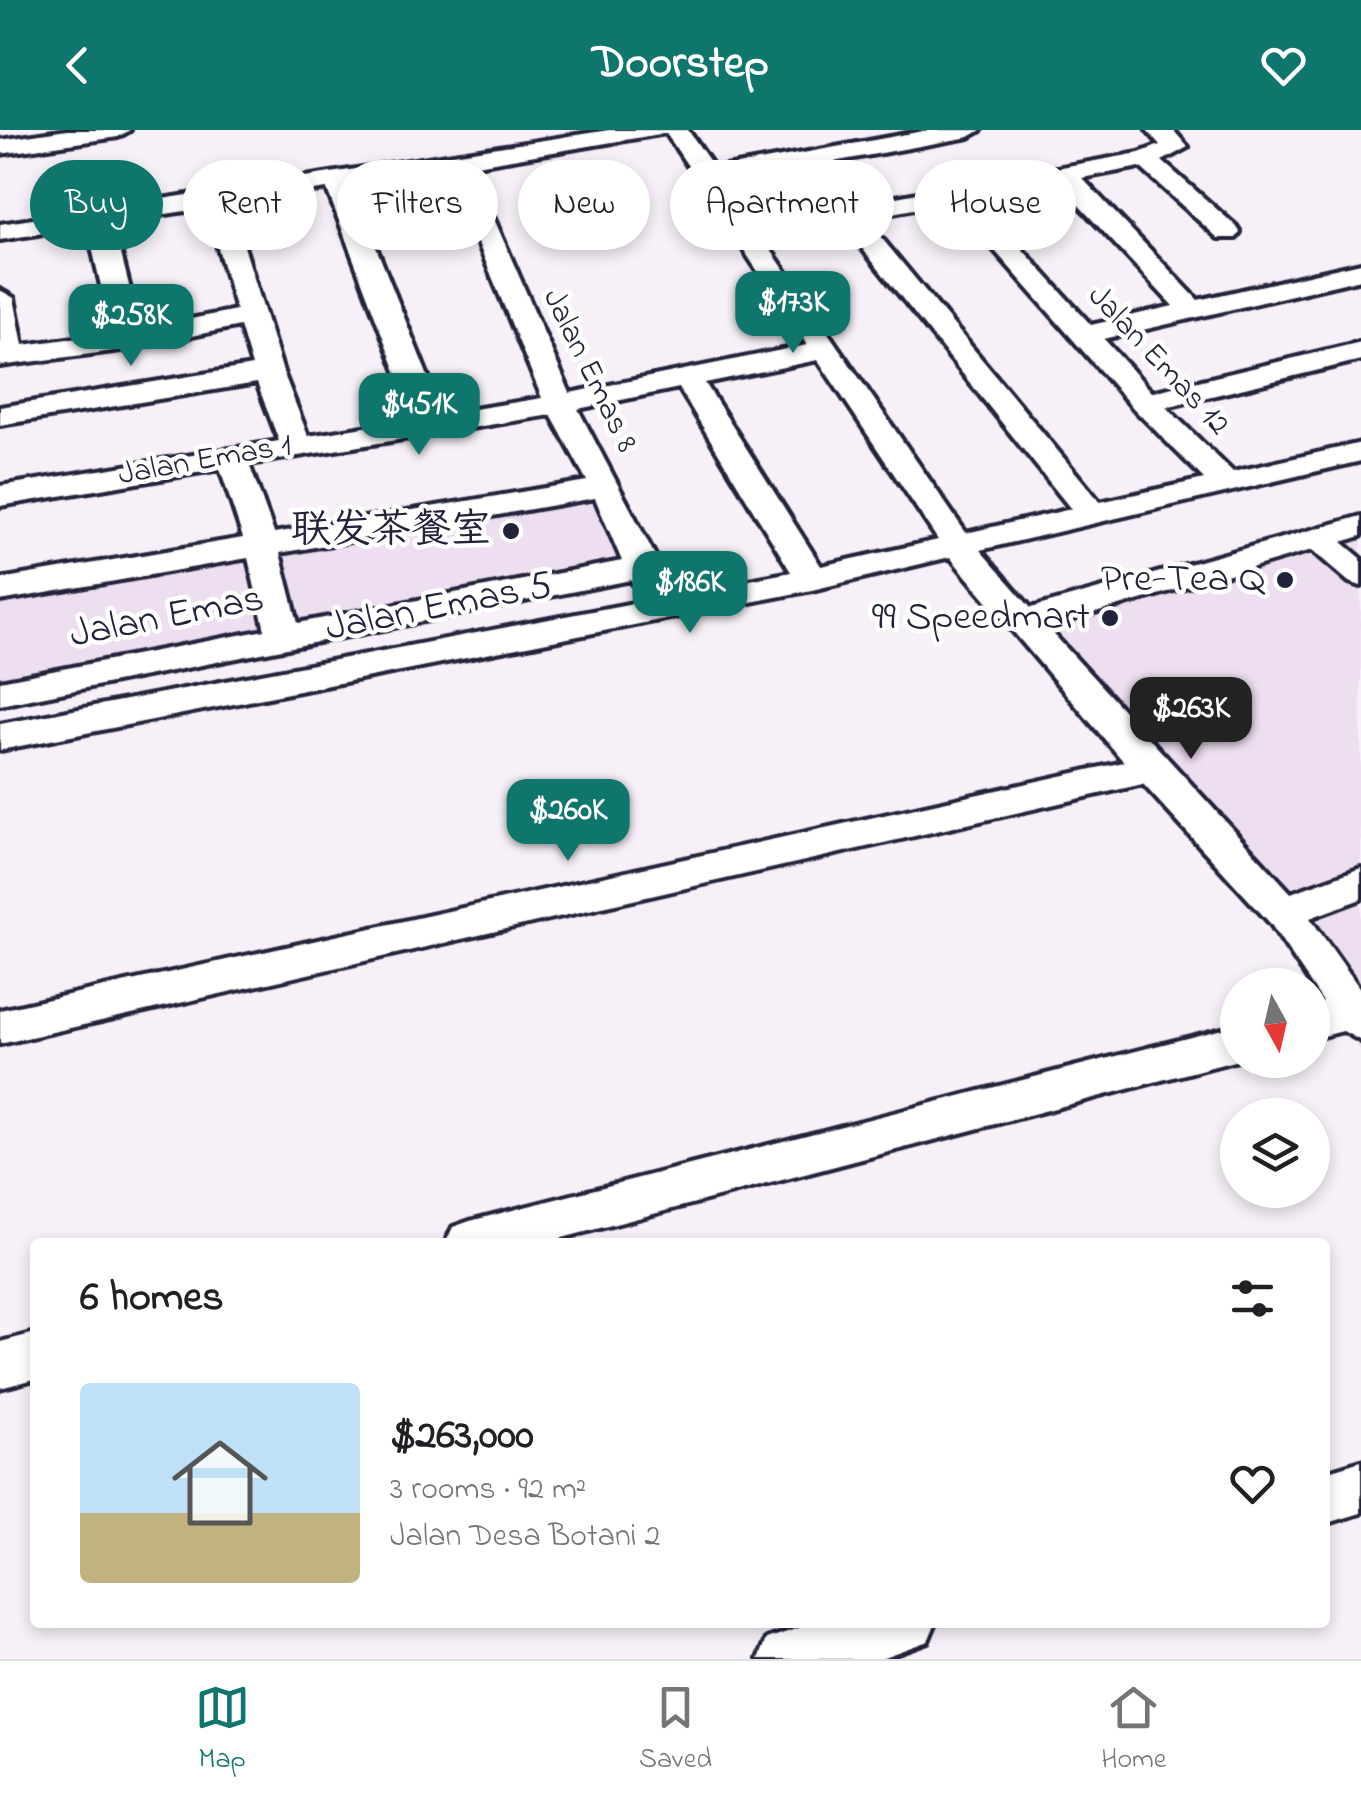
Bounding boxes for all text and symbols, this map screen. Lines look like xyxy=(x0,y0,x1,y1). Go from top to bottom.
text: Doorstep xyxy=(592,32,769,98)
icon: back xyxy=(50,38,105,93)
icon: heart xyxy=(1256,38,1311,93)
chip: Buy xyxy=(30,160,163,250)
chip: Rent xyxy=(183,160,317,250)
chip: Filters xyxy=(337,160,498,250)
chip: New xyxy=(518,160,650,250)
chip: Apartment xyxy=(670,160,894,250)
chip: House xyxy=(914,160,1076,250)
pin: $173K xyxy=(723,271,863,356)
street label: Jalan Emas 12 xyxy=(1076,275,1240,447)
text: $173K xyxy=(757,280,829,327)
street label: Jalan Emas 8 xyxy=(529,281,649,461)
pin: $258K xyxy=(61,284,201,369)
text: $258K xyxy=(90,293,172,340)
pin: $451K xyxy=(349,373,489,458)
text: $451K xyxy=(381,382,457,429)
street label: Jalan Emas 1 xyxy=(115,423,295,499)
place label: 联发茶餐室 xyxy=(291,502,491,561)
marker: 联发茶餐室 xyxy=(500,520,522,542)
pin: $186K xyxy=(620,551,760,636)
place label: Pre-Tea Q xyxy=(1101,551,1266,610)
street label: Jalan Emas 5 xyxy=(321,557,557,659)
text: $186K xyxy=(654,560,726,607)
marker: Pre-Tea Q xyxy=(1274,569,1296,591)
street label: Jalan Emas xyxy=(65,570,269,666)
place label: 99 Speedmart xyxy=(872,589,1090,648)
marker: 99 Speedmart xyxy=(1099,607,1121,629)
pin: $263K xyxy=(1121,677,1261,762)
text: $263K xyxy=(1152,686,1230,733)
pin: $260K xyxy=(498,779,638,864)
text: $260K xyxy=(529,788,607,835)
north arrow xyxy=(1220,968,1330,1078)
map controls xyxy=(1220,968,1330,1208)
button: layers xyxy=(1220,1098,1330,1208)
text: 6 homes xyxy=(80,1268,224,1329)
icon: filters xyxy=(1225,1271,1280,1326)
text: $263,000 xyxy=(390,1406,534,1467)
icon: home xyxy=(160,1423,280,1543)
icon: heart xyxy=(1225,1456,1280,1511)
text: 3 rooms · 92 m² xyxy=(390,1467,586,1514)
text: Jalan Desa Botani 2 xyxy=(390,1514,660,1561)
tab: Map xyxy=(195,1680,250,1781)
tab: Saved xyxy=(639,1680,712,1781)
tab: Home xyxy=(1101,1680,1166,1781)

